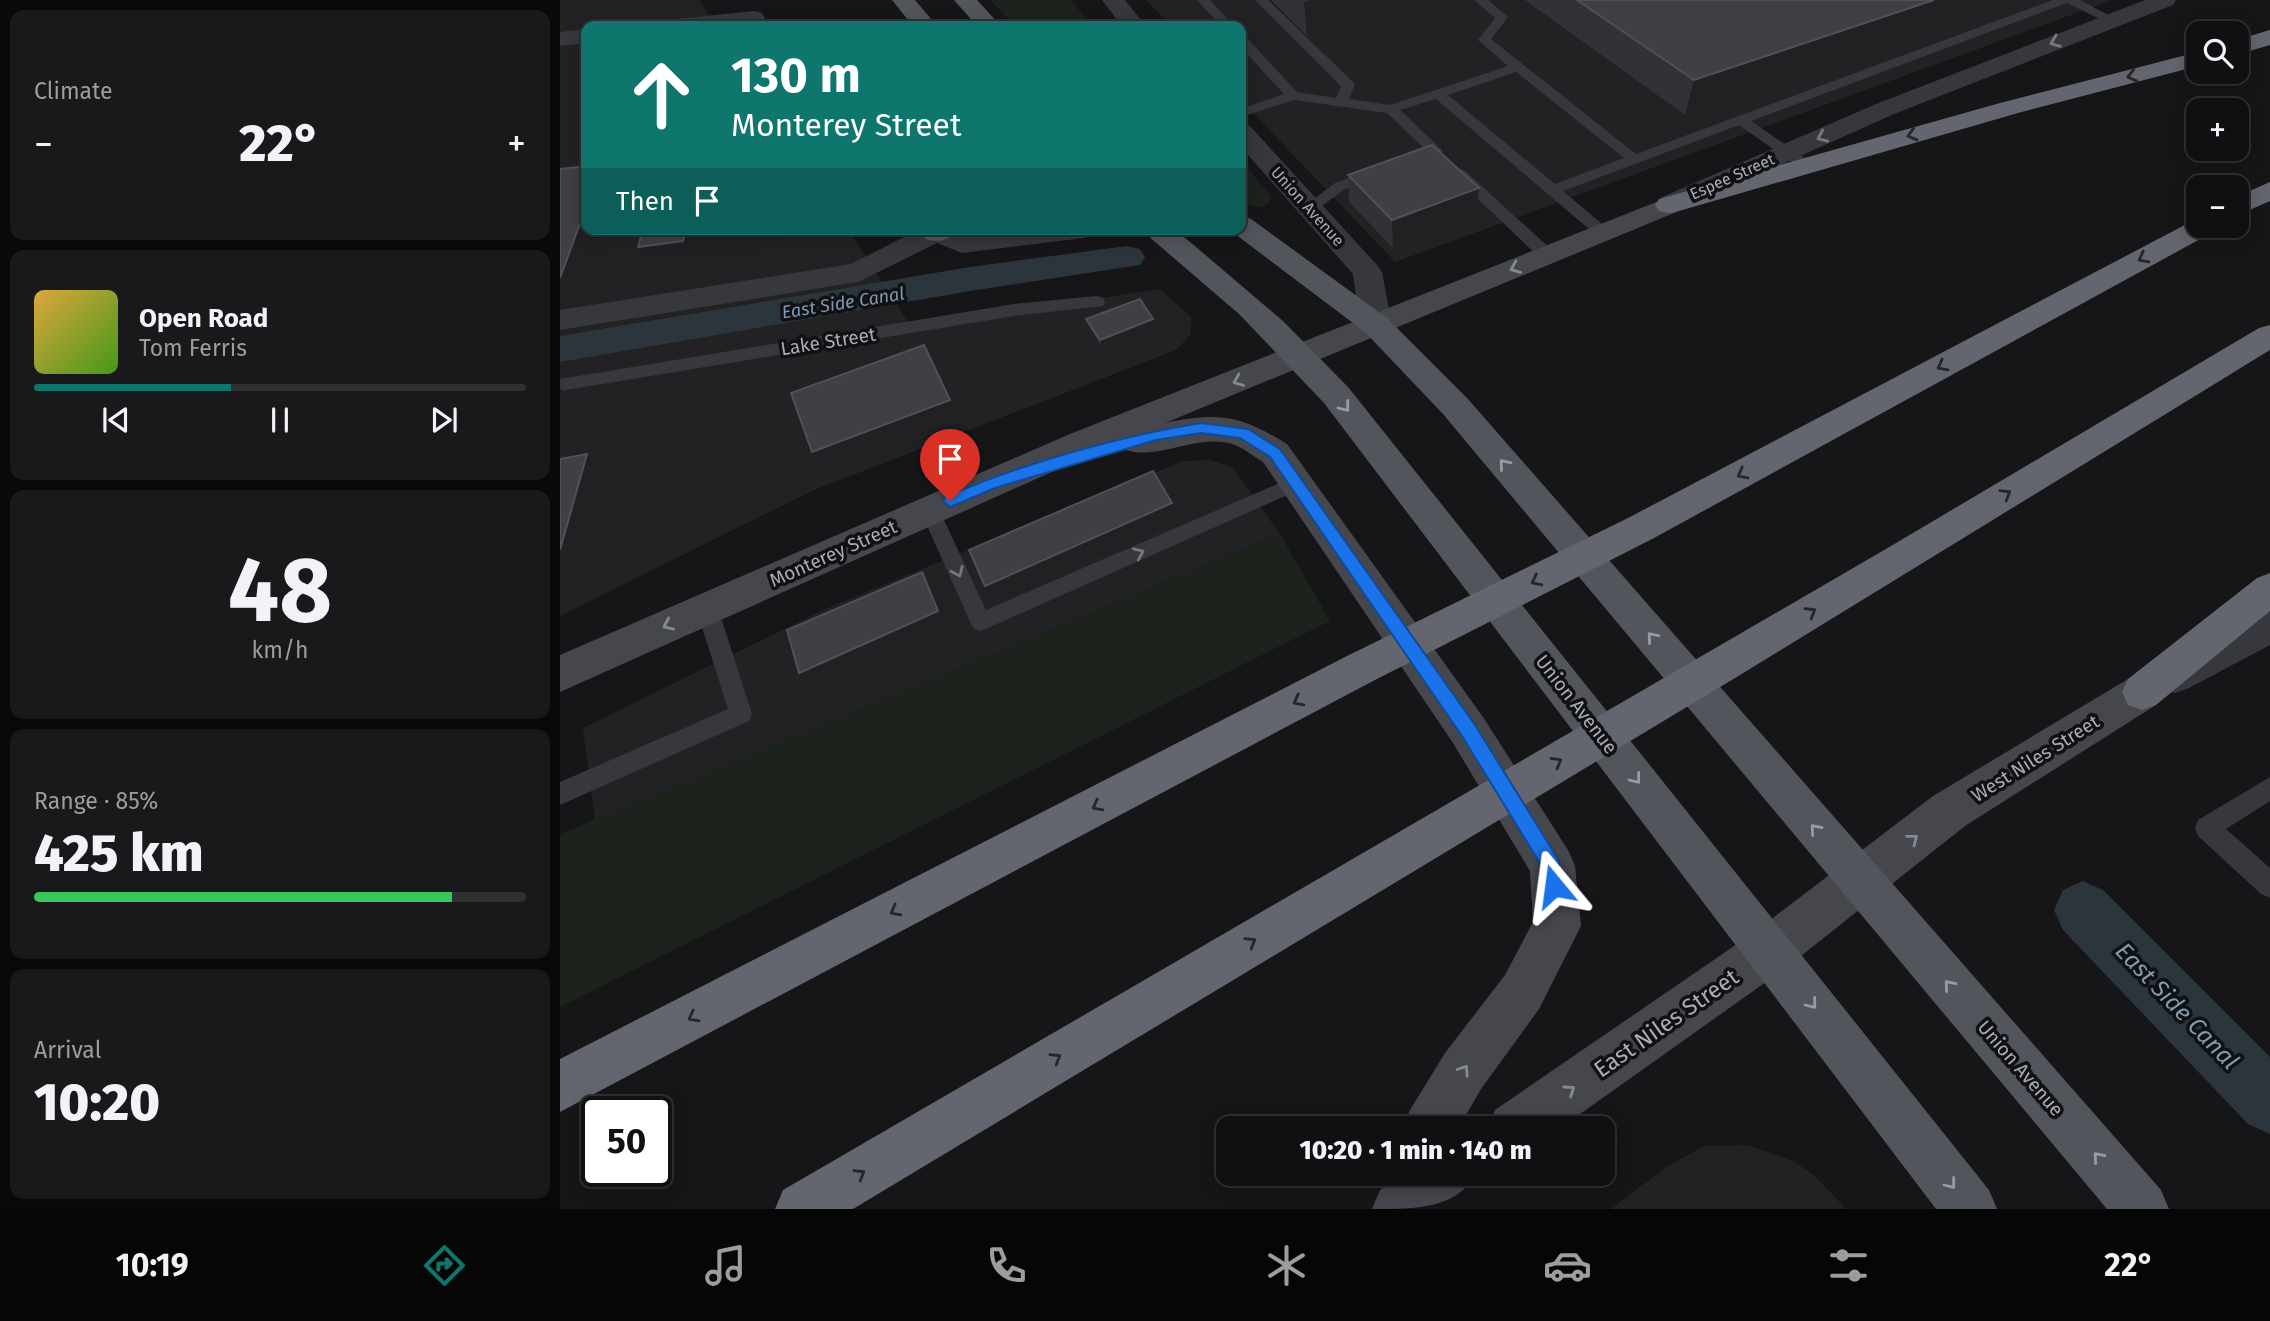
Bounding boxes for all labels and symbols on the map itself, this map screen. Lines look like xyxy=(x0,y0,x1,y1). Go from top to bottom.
one-way arrow xyxy=(2050,34,2062,48)
one-way arrow xyxy=(2126,68,2138,82)
one-way arrow xyxy=(1906,127,1918,142)
one-way arrow xyxy=(1816,129,1829,143)
street label: Espee Street xyxy=(1687,149,1778,204)
street label: Union Avenue xyxy=(1267,163,1348,250)
one-way arrow xyxy=(2138,250,2150,263)
one-way arrow xyxy=(1510,260,1522,274)
water label: East Side Canal xyxy=(780,282,906,324)
street label: Lake Street xyxy=(779,323,877,360)
one-way arrow xyxy=(1937,358,1950,371)
one-way arrow xyxy=(1232,372,1244,386)
one-way arrow xyxy=(1336,399,1349,412)
pin xyxy=(920,429,980,501)
one-way arrow xyxy=(1500,459,1512,472)
one-way arrow xyxy=(1737,466,1749,479)
one-way arrow xyxy=(1999,490,2012,503)
street label: Monterey Street xyxy=(766,515,901,592)
one-way arrow xyxy=(1131,547,1144,561)
one-way arrow xyxy=(950,565,964,577)
one-way arrow xyxy=(1531,572,1543,586)
one-way arrow xyxy=(1804,607,1817,620)
one-way arrow xyxy=(663,617,676,631)
one-way arrow xyxy=(1647,632,1660,644)
street label: Union Avenue xyxy=(1531,650,1622,758)
one-way arrow xyxy=(1293,692,1305,706)
street label: West Niles Street xyxy=(1967,710,2103,807)
one-way arrow xyxy=(1549,757,1562,770)
one-way arrow xyxy=(1627,771,1640,784)
one-way arrow xyxy=(1091,798,1104,811)
one-way arrow xyxy=(1811,824,1823,837)
one-way arrow xyxy=(1906,834,1918,847)
position arrow xyxy=(1517,849,1591,923)
one-way arrow xyxy=(890,903,902,917)
one-way arrow xyxy=(1244,937,1257,950)
water label: East Side Canal xyxy=(2110,937,2244,1075)
street label: East Niles Street xyxy=(1588,962,1744,1083)
one-way arrow xyxy=(1945,980,1957,993)
one-way arrow xyxy=(1803,997,1816,1009)
one-way arrow xyxy=(688,1008,700,1022)
street label: Union Avenue xyxy=(1973,1016,2068,1121)
one-way arrow xyxy=(1048,1053,1061,1066)
one-way arrow xyxy=(1456,1065,1469,1078)
one-way arrow xyxy=(1562,1086,1575,1098)
speed limit sign: 50 xyxy=(581,1096,672,1187)
one-way arrow xyxy=(2093,1153,2106,1165)
one-way arrow xyxy=(853,1169,866,1182)
one-way arrow xyxy=(1942,1177,1955,1189)

